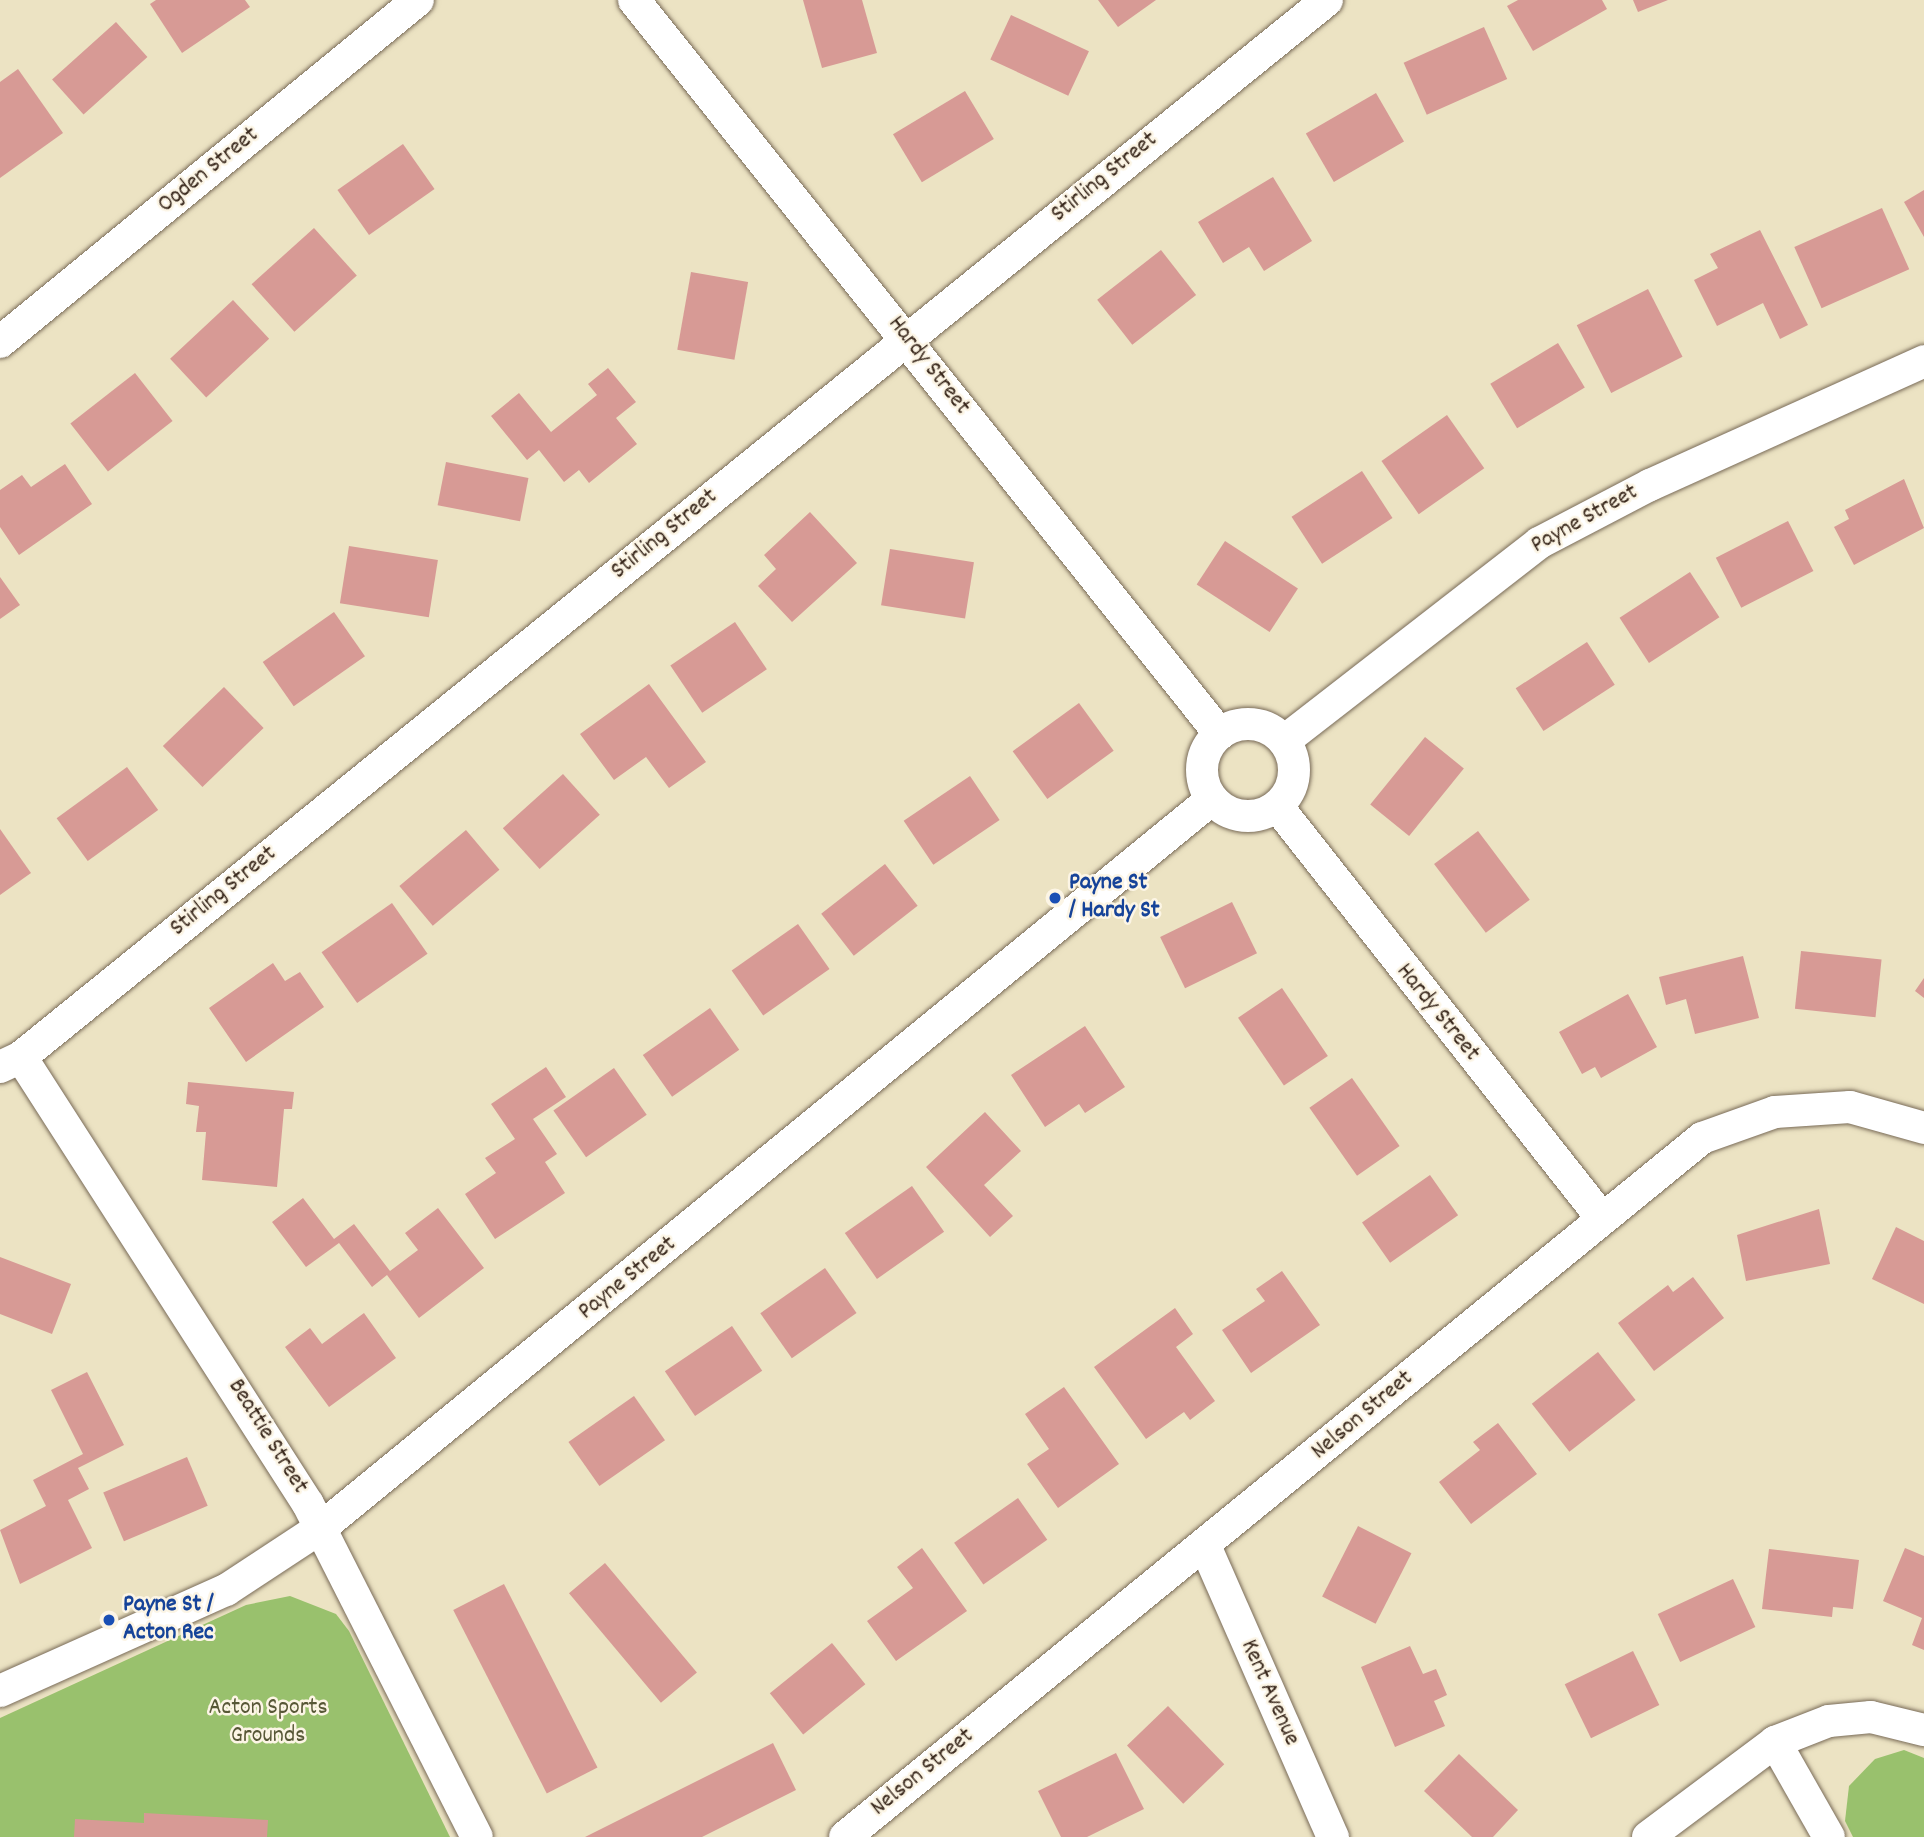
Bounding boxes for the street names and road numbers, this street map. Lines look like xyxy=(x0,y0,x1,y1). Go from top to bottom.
street label: Ogden Street xyxy=(153,122,265,220)
street label: Stirling Street xyxy=(1046,126,1164,230)
street label: Hardy Street xyxy=(881,311,975,421)
street label: Payne Street xyxy=(1527,479,1643,561)
street label: Stirling Street xyxy=(606,483,724,587)
street label: Stirling Street xyxy=(165,840,283,944)
street label: Hardy Street xyxy=(1389,958,1485,1068)
street label: Payne Street xyxy=(573,1231,683,1327)
street label: Nelson Street xyxy=(1306,1365,1420,1467)
street label: Beattie Street xyxy=(220,1374,314,1500)
street label: Kent Avenue xyxy=(1233,1636,1305,1750)
street label: Nelson Street xyxy=(866,1723,980,1823)

